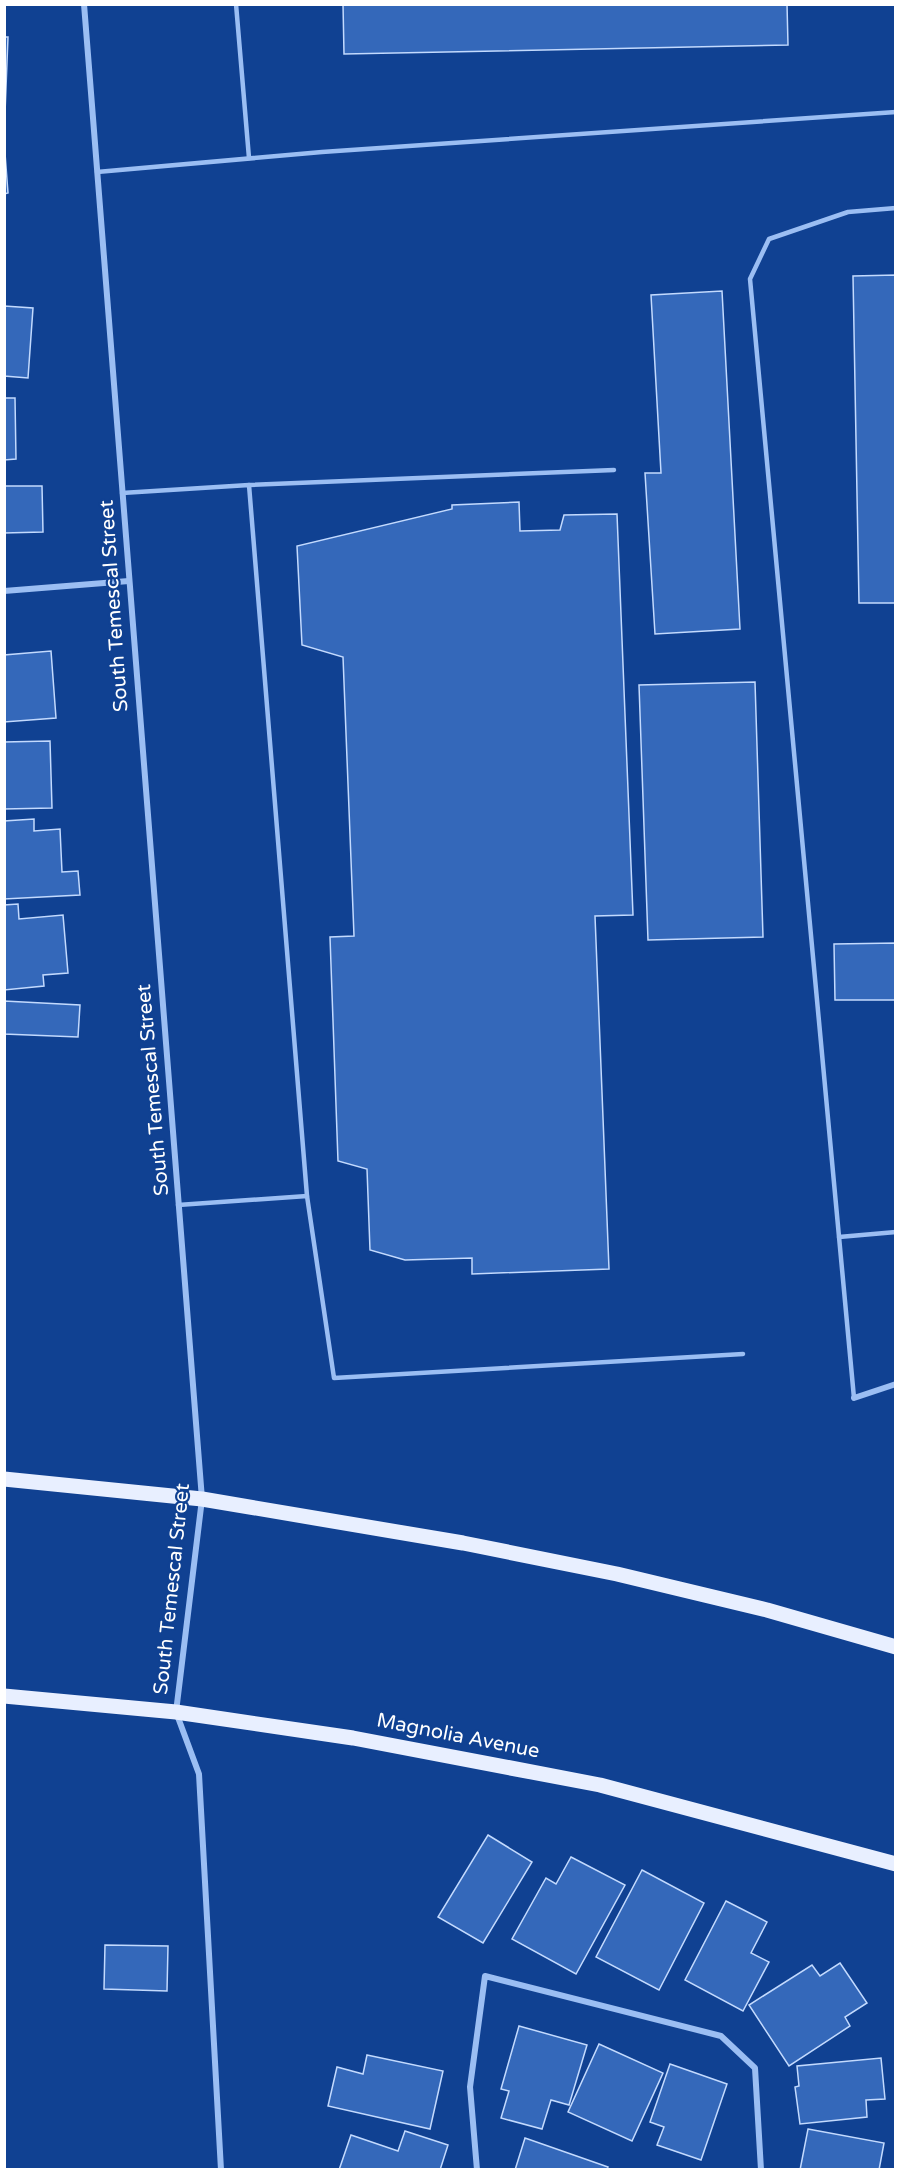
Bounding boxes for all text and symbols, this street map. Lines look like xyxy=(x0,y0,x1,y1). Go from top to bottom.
street label: South Temescal Street xyxy=(95,499,133,713)
street label: South Temescal Street xyxy=(132,983,174,1197)
street label: South Temescal Street xyxy=(149,1482,195,1696)
street label: Magnolia Avenue xyxy=(374,1708,542,1764)

